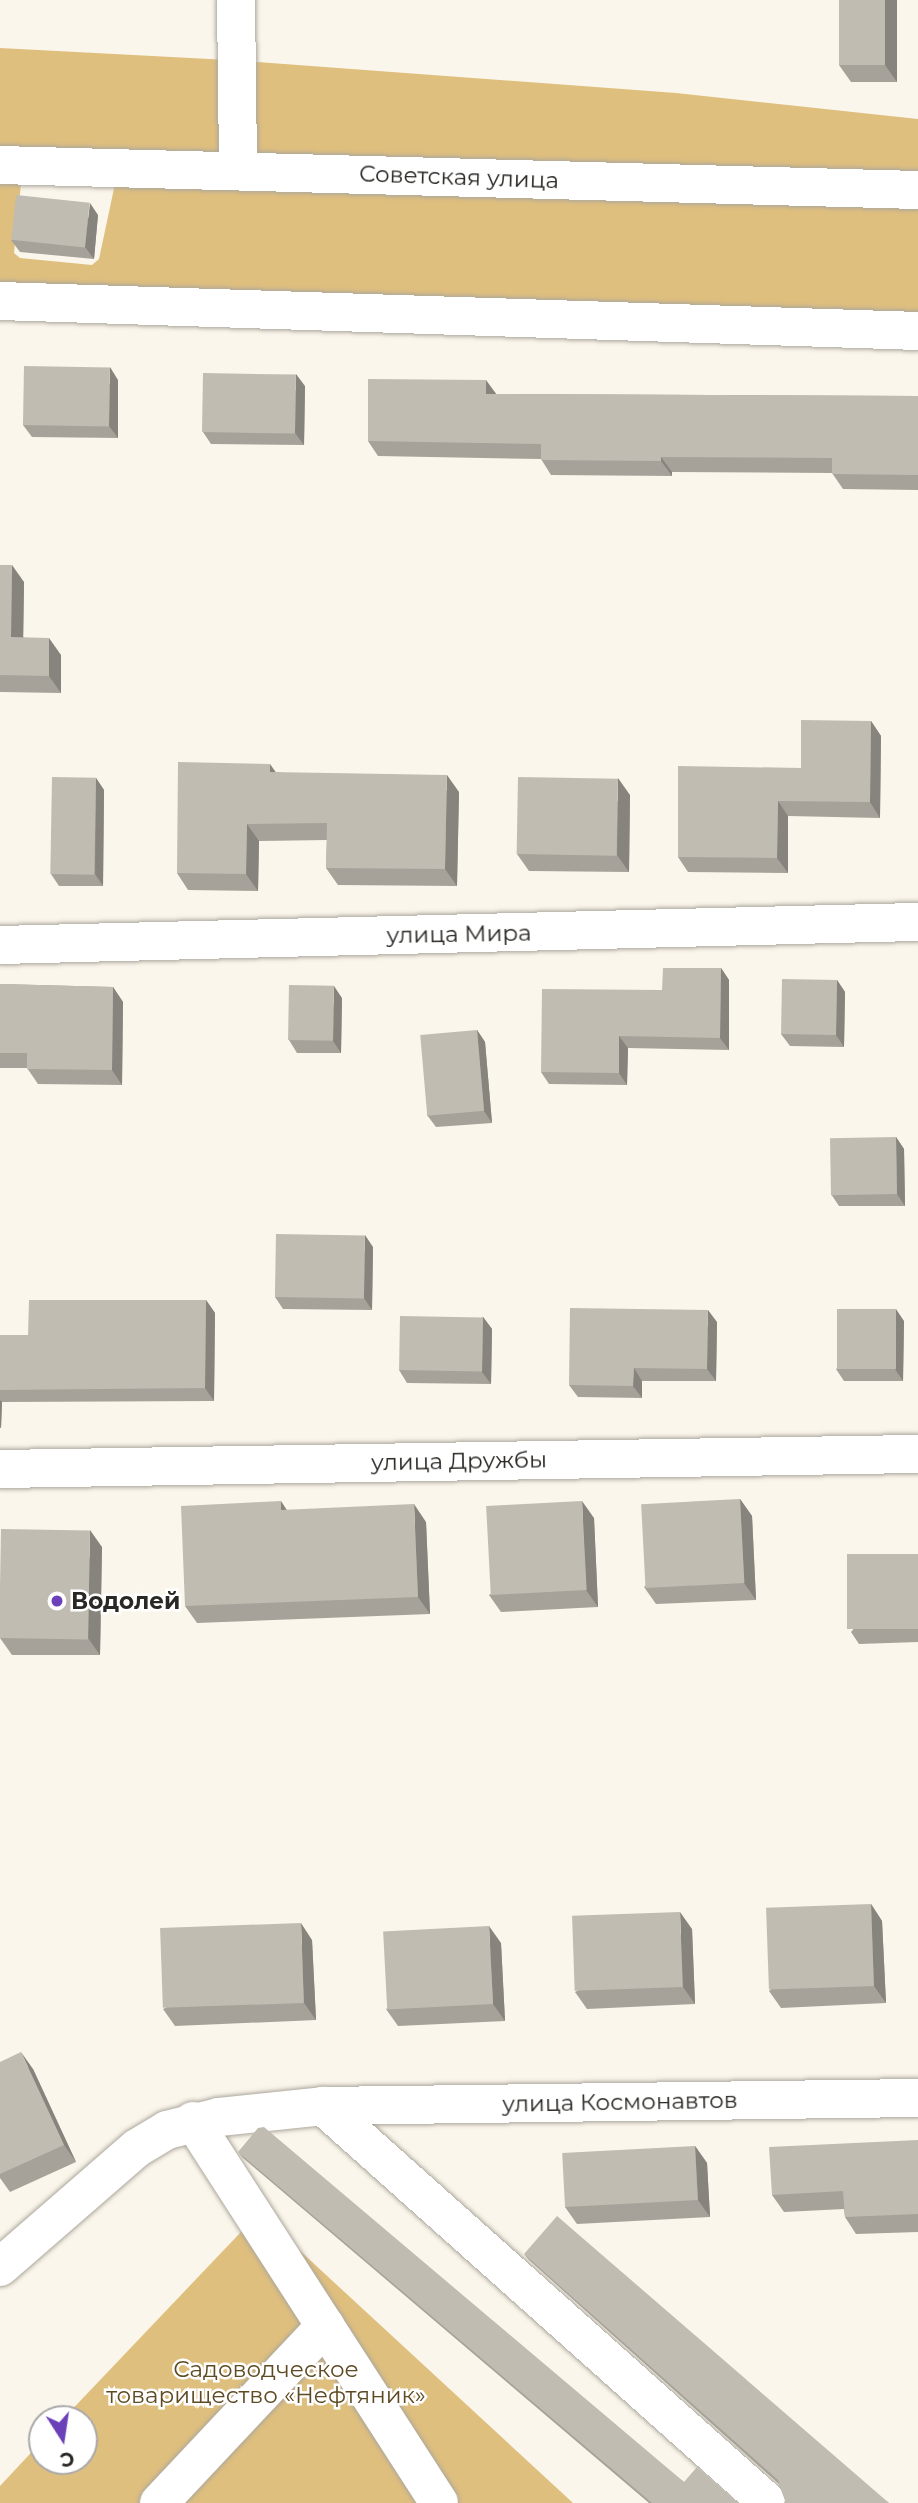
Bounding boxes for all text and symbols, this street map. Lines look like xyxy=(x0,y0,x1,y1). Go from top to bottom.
street label: Советская улица xyxy=(359,160,559,194)
street label: улица Мира xyxy=(386,919,532,949)
street label: улица Дружбы xyxy=(371,1446,547,1476)
place label: Водолей xyxy=(71,1587,180,1615)
marker: Водолей xyxy=(49,1593,65,1609)
street label: улица Космонавтов xyxy=(502,2086,738,2118)
park label: Садоводческое товарищество «Нефтяник» xyxy=(106,2355,426,2409)
north arrow xyxy=(28,2405,98,2475)
text: С xyxy=(58,2446,76,2472)

